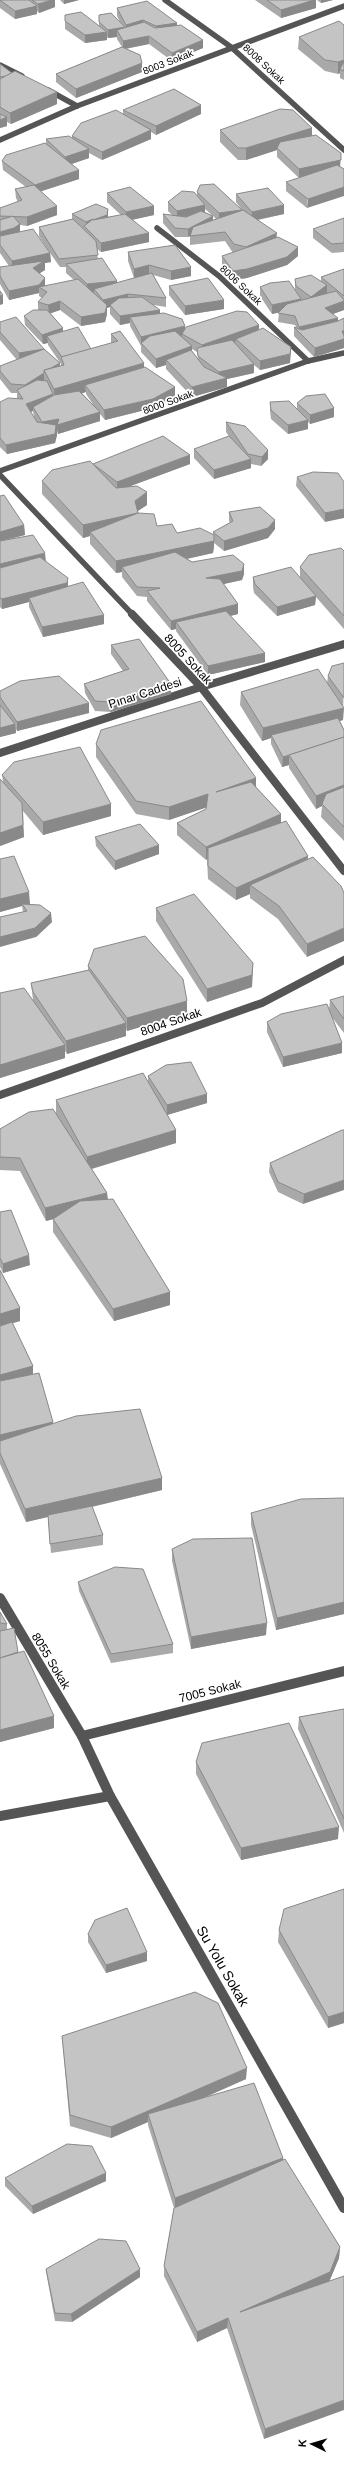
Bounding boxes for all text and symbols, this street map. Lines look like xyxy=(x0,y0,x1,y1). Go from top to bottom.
street label: 8008 Sokak xyxy=(241,42,288,87)
street label: 8003 Sokak xyxy=(141,47,196,77)
street label: 8006 Sokak xyxy=(218,263,265,308)
street label: 8000 Sokak xyxy=(141,387,196,416)
street label: 8005 Sokak xyxy=(161,631,215,688)
street label: Pınar Caddesi xyxy=(107,675,183,711)
street label: 8004 Sokak xyxy=(139,1005,204,1039)
street label: 8055 Sokak xyxy=(29,1630,74,1693)
street label: 7005 Sokak xyxy=(178,1676,243,1705)
street label: Su Yolu Sokak xyxy=(193,1923,253,2010)
north arrow xyxy=(292,2424,332,2464)
text: K xyxy=(296,2439,308,2448)

